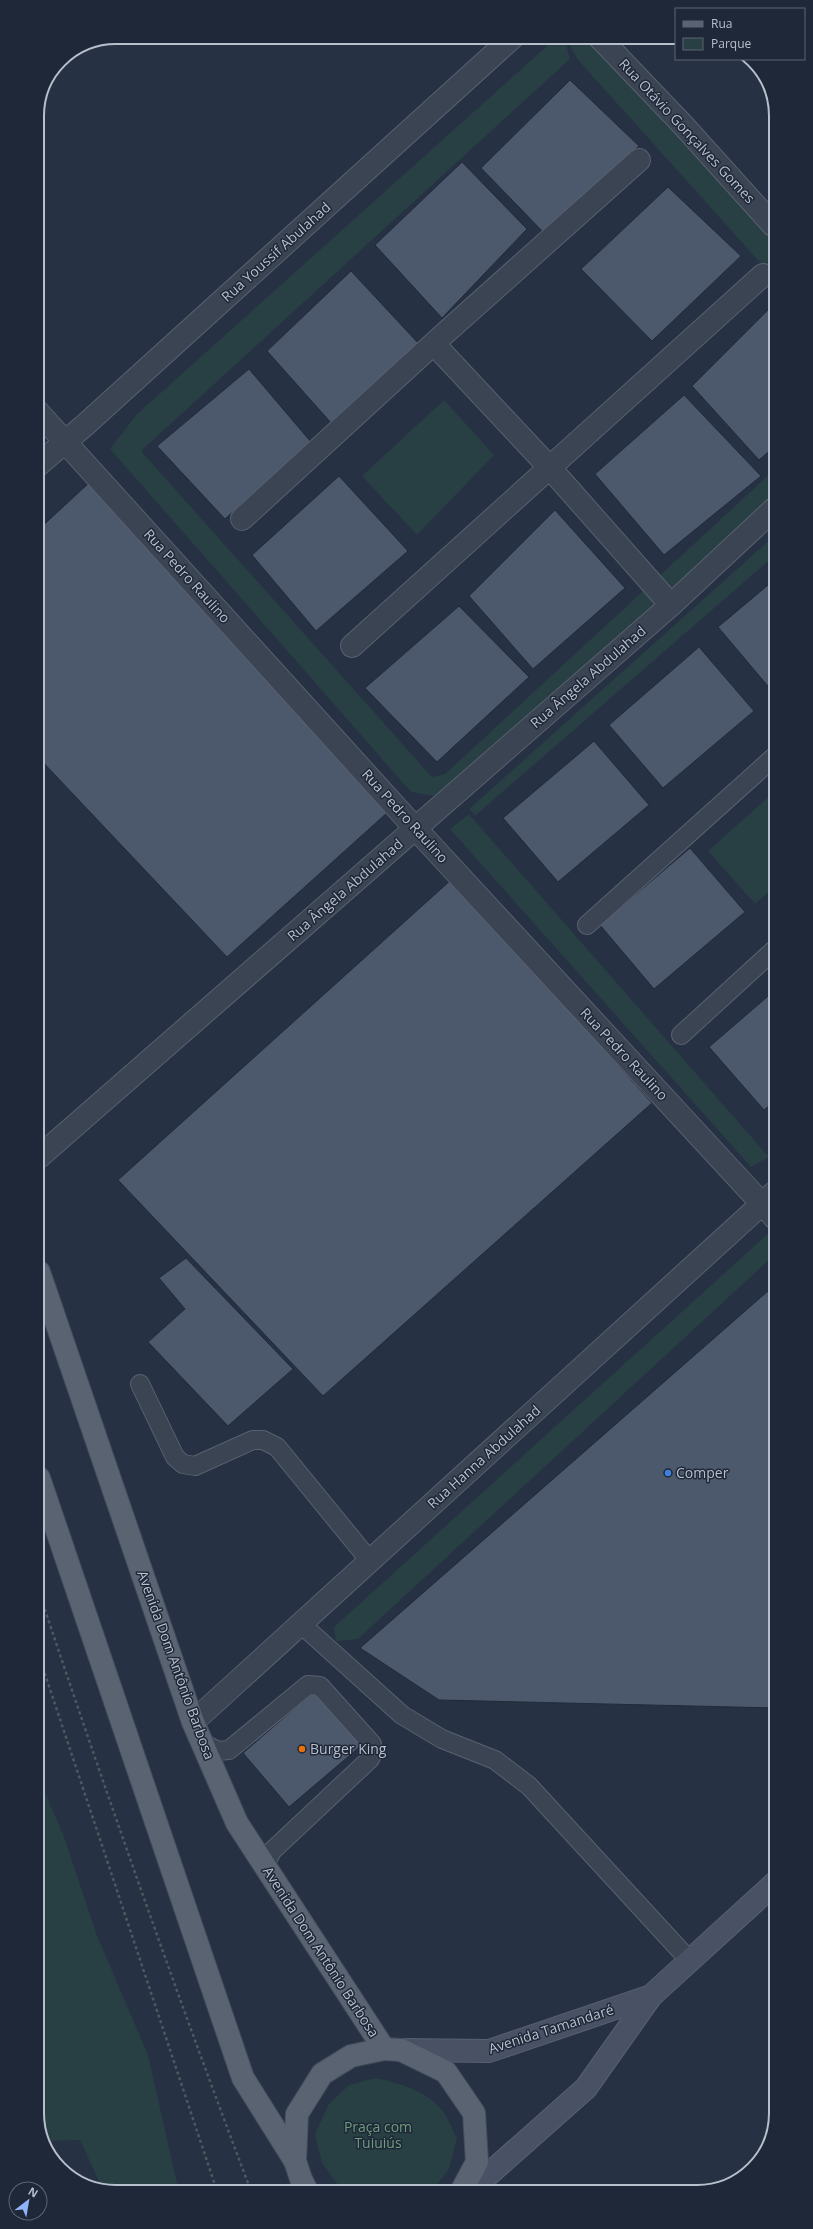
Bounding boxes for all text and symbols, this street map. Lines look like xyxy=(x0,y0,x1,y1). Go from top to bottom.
legend xyxy=(675,8,805,60)
text: Rua xyxy=(711,15,732,32)
text: Parque xyxy=(711,35,751,52)
street label: Rua Otávio Gonçalves Gomes xyxy=(615,54,760,207)
street label: Rua Youssif Abulahad xyxy=(217,197,334,306)
street label: Rua Pedro Raulino xyxy=(140,525,235,627)
street label: Rua Ângela Abdulahad xyxy=(526,621,649,732)
street label: Rua Pedro Raulino xyxy=(358,765,453,867)
street label: Rua Ângela Abdulahad xyxy=(283,834,406,945)
street label: Rua Pedro Raulino xyxy=(576,1003,672,1104)
street label: Rua Hanna Abdulahad xyxy=(423,1401,544,1513)
place label: Comper xyxy=(676,1463,729,1482)
marker: Comper xyxy=(663,1468,673,1478)
street label: Avenida Dom Antônio Barbosa xyxy=(133,1568,220,1762)
place label: Burger King xyxy=(310,1739,387,1758)
marker: Burger King xyxy=(297,1744,307,1754)
street label: Avenida Dom Antônio Barbosa xyxy=(259,1863,384,2041)
street label: Avenida Tamandaré xyxy=(486,1999,616,2058)
park label: Praça com Tuiuiús xyxy=(344,2117,412,2152)
north arrow xyxy=(8,2181,48,2221)
text: N xyxy=(26,2183,41,2201)

